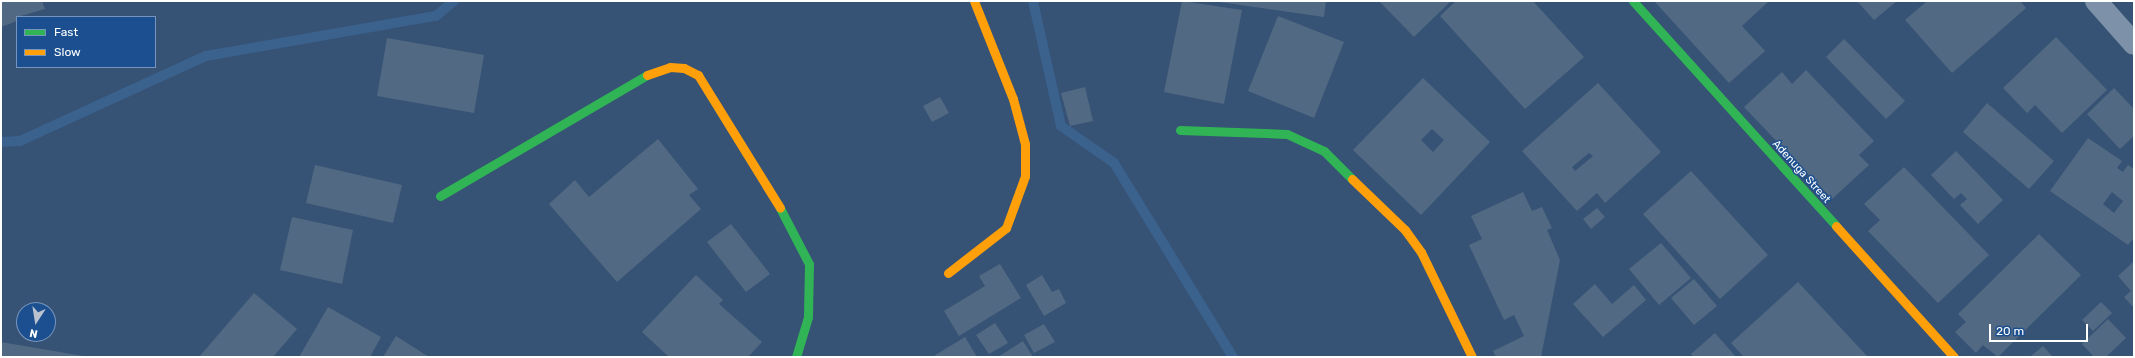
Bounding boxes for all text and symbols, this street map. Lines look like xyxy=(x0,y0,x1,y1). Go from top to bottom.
legend xyxy=(16,16,156,68)
text: Fast xyxy=(54,25,78,39)
text: Slow xyxy=(54,45,81,59)
street label: Adenuga Street xyxy=(1769,138,1833,206)
north arrow xyxy=(16,302,56,342)
scale bar xyxy=(1991,316,2090,342)
text: 20 m xyxy=(1996,324,2024,338)
text: N xyxy=(28,326,39,340)

